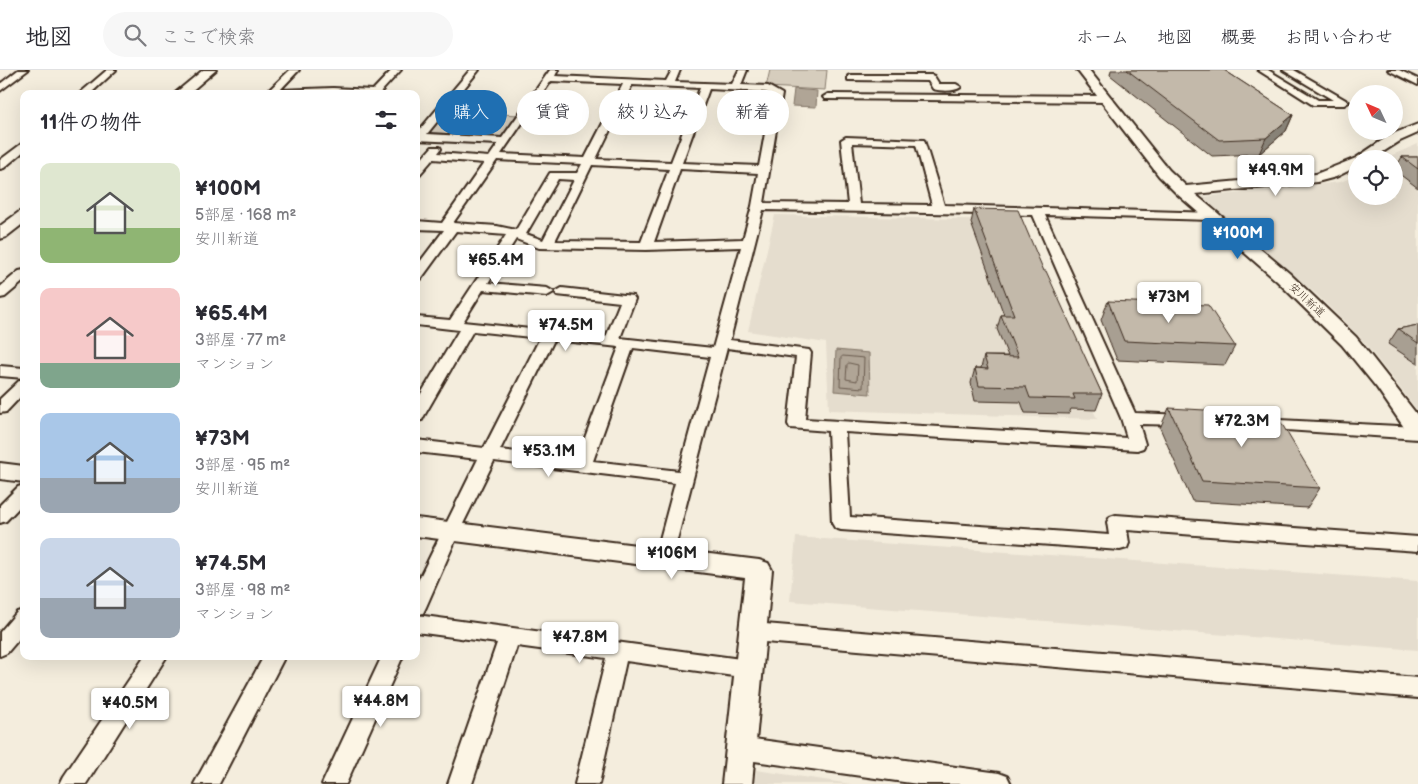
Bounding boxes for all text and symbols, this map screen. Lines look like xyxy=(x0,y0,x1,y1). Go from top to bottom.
search box xyxy=(103,12,453,57)
icon: search xyxy=(121,21,149,49)
text: 地図 xyxy=(25,23,73,52)
text: ここで検索 xyxy=(161,26,256,49)
text: ホーム xyxy=(1076,27,1129,48)
text: 地図 xyxy=(1157,27,1193,48)
text: 概要 xyxy=(1221,27,1257,48)
text: お問い合わせ xyxy=(1285,27,1393,48)
north arrow xyxy=(1348,85,1402,140)
map controls xyxy=(1348,85,1403,205)
chip: 購入 xyxy=(435,90,507,135)
chip: 賃貸 xyxy=(517,90,589,135)
chip: 絞り込み xyxy=(599,90,707,135)
chip: 新着 xyxy=(717,90,789,135)
icon: filters xyxy=(372,106,400,134)
text: 11件の物件 xyxy=(40,110,142,135)
button: locate xyxy=(1348,150,1403,205)
pin: ¥49.9M xyxy=(1235,154,1317,197)
text: ¥49.9M xyxy=(1248,161,1304,180)
text: ¥100M xyxy=(195,176,261,201)
icon: home xyxy=(80,183,140,243)
text: 5部屋 · 168 m² xyxy=(195,206,296,225)
pin: ¥100M xyxy=(1203,218,1273,260)
text: ¥100M xyxy=(1213,224,1263,243)
text: 安川新道 xyxy=(195,230,259,249)
pin: ¥65.4M xyxy=(455,244,537,287)
text: ¥65.4M xyxy=(468,251,524,270)
street label: 安川新道 xyxy=(1286,280,1328,320)
pin: ¥73M xyxy=(1139,282,1199,324)
text: ¥73M xyxy=(1148,288,1190,307)
text: ¥65.4M xyxy=(195,301,268,326)
icon: home xyxy=(80,308,140,368)
pin: ¥74.5M xyxy=(525,310,607,352)
text: ¥74.5M xyxy=(539,316,593,335)
text: 3部屋 · 77 m² xyxy=(195,331,286,350)
text: マンション xyxy=(195,355,274,374)
pin: ¥72.3M xyxy=(1201,406,1283,448)
text: ¥72.3M xyxy=(1215,412,1269,431)
text: ¥73M xyxy=(195,426,250,451)
icon: home xyxy=(80,433,140,493)
pin: ¥53.1M xyxy=(508,436,590,478)
text: ¥53.1M xyxy=(523,442,575,461)
text: 3部屋 · 95 m² xyxy=(195,456,290,475)
text: 安川新道 xyxy=(195,480,259,499)
pin: ¥106M xyxy=(637,538,707,580)
text: ¥106M xyxy=(647,544,697,563)
text: ¥74.5M xyxy=(195,551,267,576)
icon: home xyxy=(80,558,140,618)
text: 3部屋 · 98 m² xyxy=(195,581,290,600)
text: マンション xyxy=(195,605,274,624)
pin: ¥47.8M xyxy=(539,622,621,664)
text: ¥47.8M xyxy=(552,628,608,647)
pin: ¥44.8M xyxy=(340,686,422,728)
pin: ¥40.5M xyxy=(89,688,171,730)
text: ¥44.8M xyxy=(353,692,409,711)
text: ¥40.5M xyxy=(102,694,158,713)

